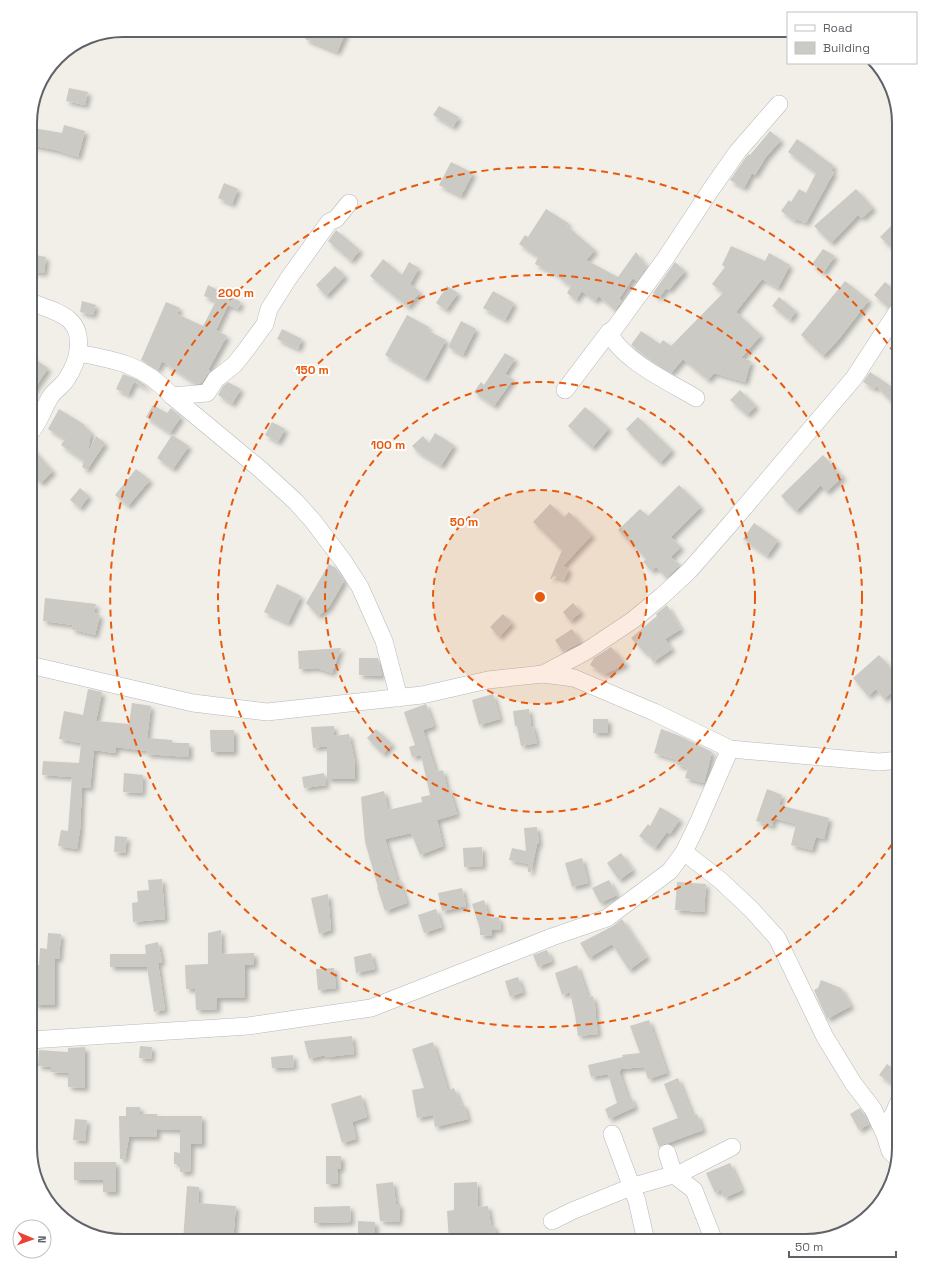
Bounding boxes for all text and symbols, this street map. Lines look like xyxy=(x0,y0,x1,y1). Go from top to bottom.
legend xyxy=(787,12,917,64)
text: Road xyxy=(823,20,852,36)
text: Building xyxy=(823,40,870,56)
text: 200 m xyxy=(218,285,254,301)
text: 150 m xyxy=(295,362,329,378)
text: 100 m xyxy=(371,437,405,453)
text: 50 m xyxy=(450,514,478,530)
centre of rings xyxy=(533,590,547,604)
north arrow xyxy=(12,1219,52,1259)
scale bar xyxy=(789,1233,896,1259)
text: N xyxy=(35,1235,49,1243)
text: 50 m xyxy=(795,1239,823,1255)

